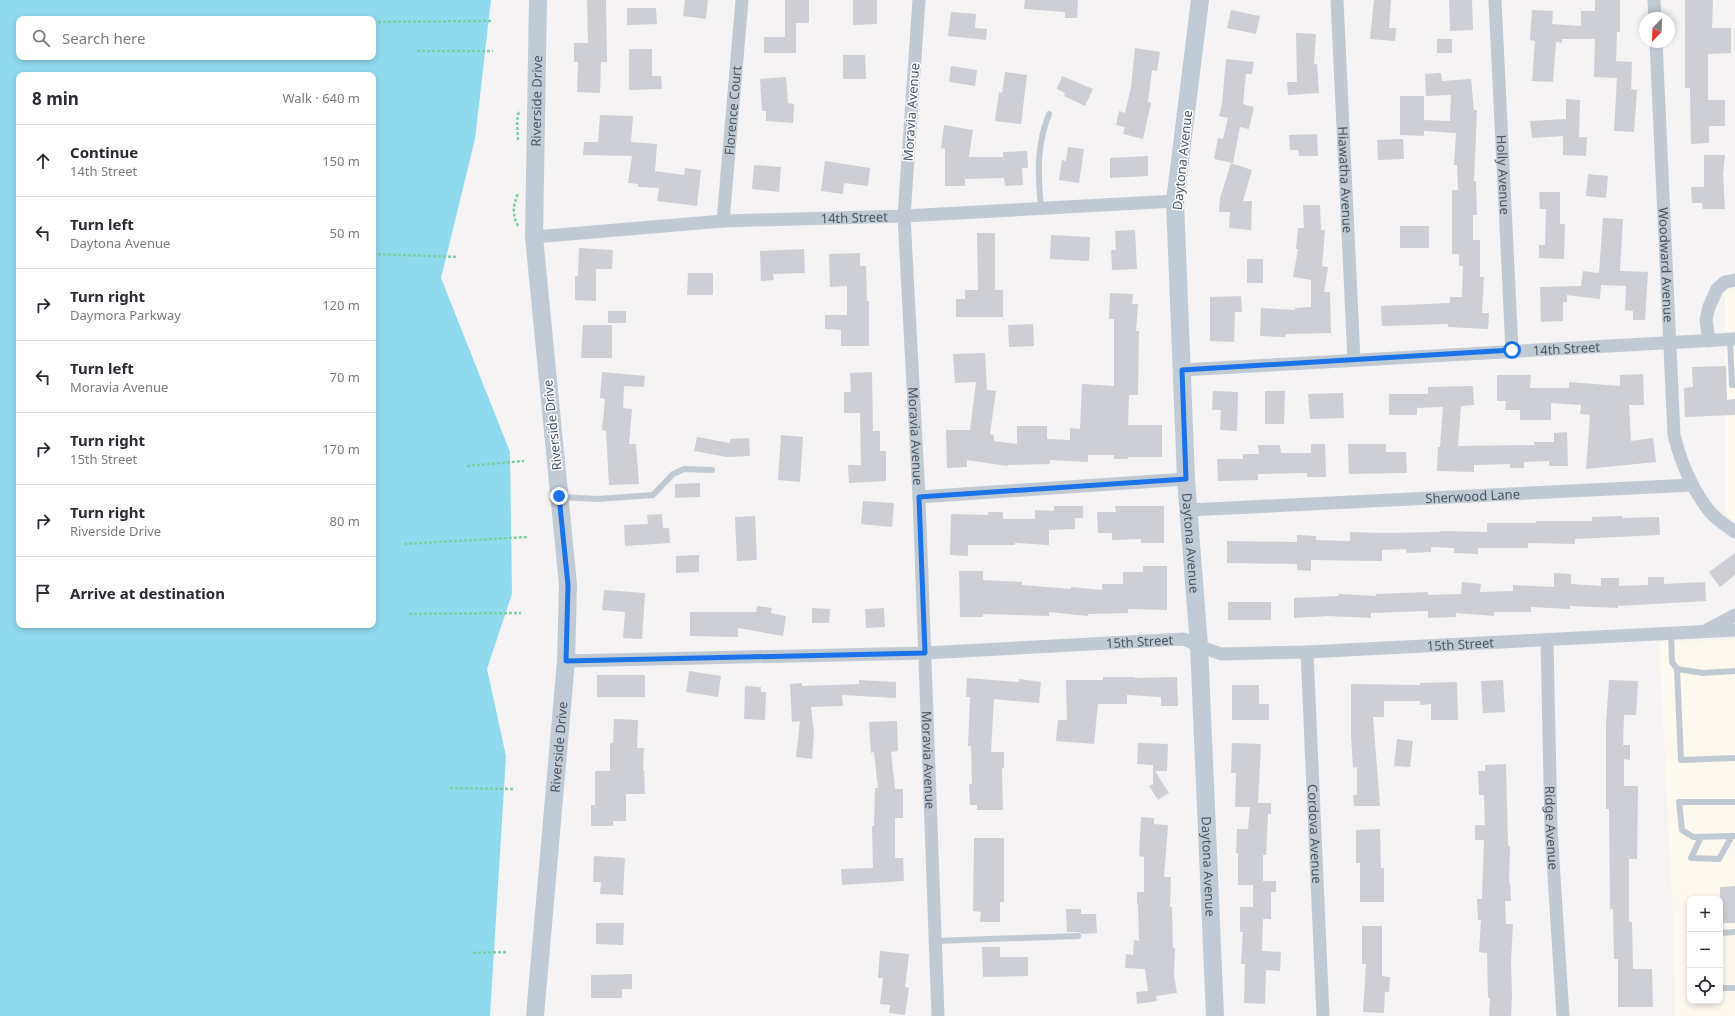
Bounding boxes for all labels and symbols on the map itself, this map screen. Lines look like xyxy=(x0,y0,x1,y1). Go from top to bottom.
north arrow xyxy=(1639,12,1675,48)
street label: Riverside Drive xyxy=(527,55,546,147)
street label: Moravia Avenue xyxy=(899,62,923,162)
street label: Florence Court xyxy=(720,65,745,156)
street label: Daytona Avenue xyxy=(1168,109,1196,211)
street label: Hiawatha Avenue xyxy=(1334,126,1357,234)
street label: Holly Avenue xyxy=(1493,134,1514,215)
street label: 14th Street xyxy=(820,207,888,227)
street label: Woodward Avenue xyxy=(1655,207,1678,323)
street label: 14th Street xyxy=(1532,338,1601,359)
route start xyxy=(1503,341,1521,359)
street label: Riverside Drive xyxy=(538,379,566,471)
street label: Moravia Avenue xyxy=(904,387,927,486)
street label: Sherwood Lane xyxy=(1425,485,1520,507)
route end xyxy=(550,487,568,505)
street label: Daytona Avenue xyxy=(1178,492,1204,594)
street label: 15th Street xyxy=(1105,631,1174,652)
street label: 15th Street xyxy=(1426,633,1495,655)
street label: Riverside Drive xyxy=(546,701,571,793)
street label: Moravia Avenue xyxy=(918,710,939,809)
street label: Cordova Avenue xyxy=(1304,784,1326,884)
street label: Ridge Avenue xyxy=(1541,786,1563,870)
street label: Daytona Avenue xyxy=(1197,816,1220,917)

